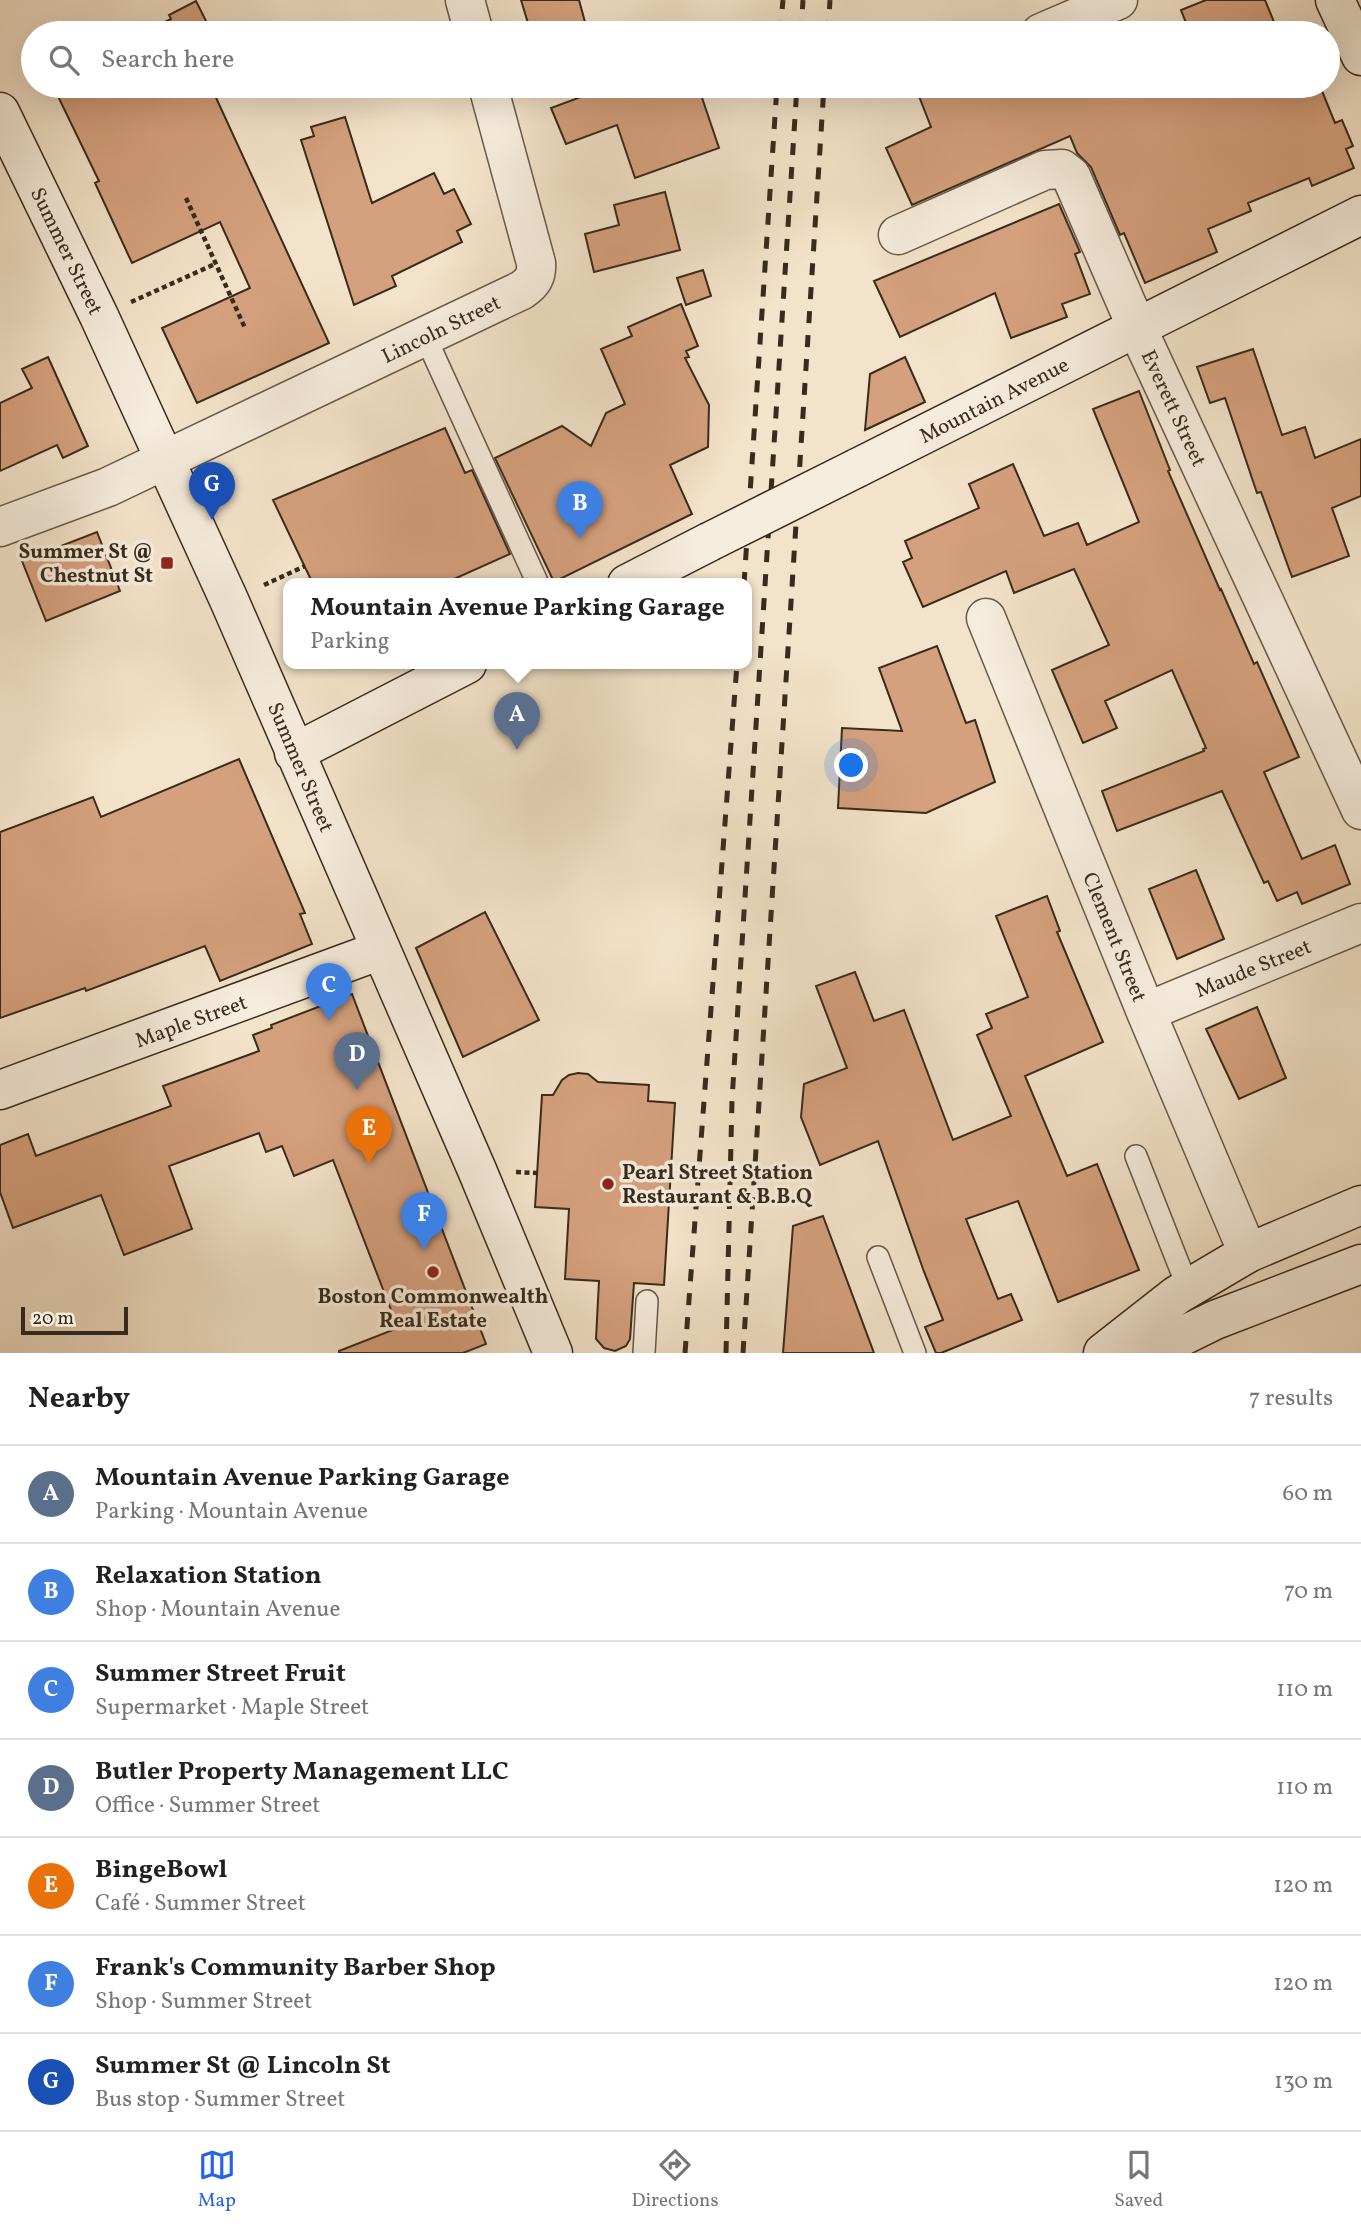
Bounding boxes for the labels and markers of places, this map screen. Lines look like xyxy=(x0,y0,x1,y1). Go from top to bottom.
pin: G xyxy=(189,462,235,520)
pin: B xyxy=(557,481,603,539)
place label: Summer St @ Chestnut St xyxy=(18,538,153,591)
marker: Summer St @ Chestnut St xyxy=(159,555,175,571)
pin: A xyxy=(494,692,540,750)
pin: C xyxy=(306,963,352,1021)
pin: D xyxy=(334,1032,380,1090)
pin: E xyxy=(346,1106,392,1164)
place label: Pearl Street Station Restaurant & B.B.Q xyxy=(622,1159,813,1212)
marker: Pearl Street Station Restaurant & B.B.Q xyxy=(600,1176,616,1192)
pin: F xyxy=(401,1192,447,1250)
marker: Boston Commonwealth Real Estate xyxy=(425,1264,441,1280)
place label: Boston Commonwealth Real Estate xyxy=(318,1283,549,1336)

